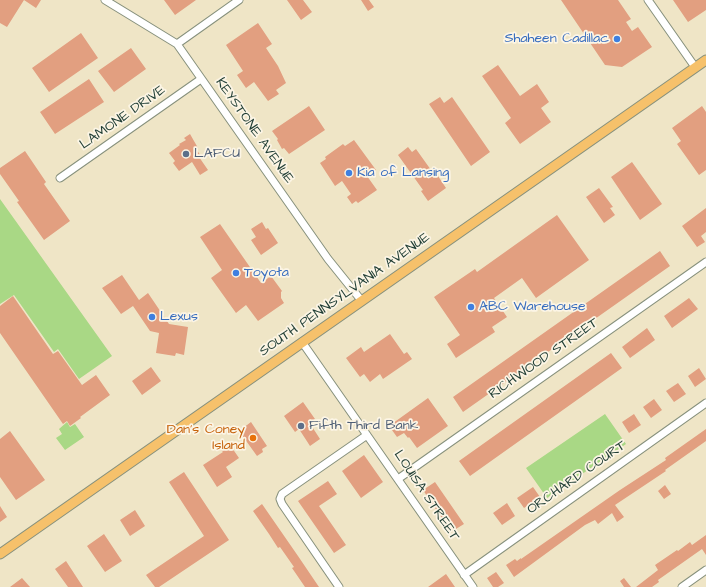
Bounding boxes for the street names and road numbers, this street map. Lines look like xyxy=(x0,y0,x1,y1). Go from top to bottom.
street label: KEYSTONE AVENUE xyxy=(211,75,297,187)
street label: LAMONE DRIVE xyxy=(77,82,169,154)
street label: SOUTH PENNSYLVANIA AVENUE xyxy=(257,230,433,360)
street label: RICHWOOD STREET xyxy=(486,315,602,403)
street label: ORCHARD COURT xyxy=(524,437,630,519)
street label: LOUISA STREET xyxy=(390,448,462,544)

